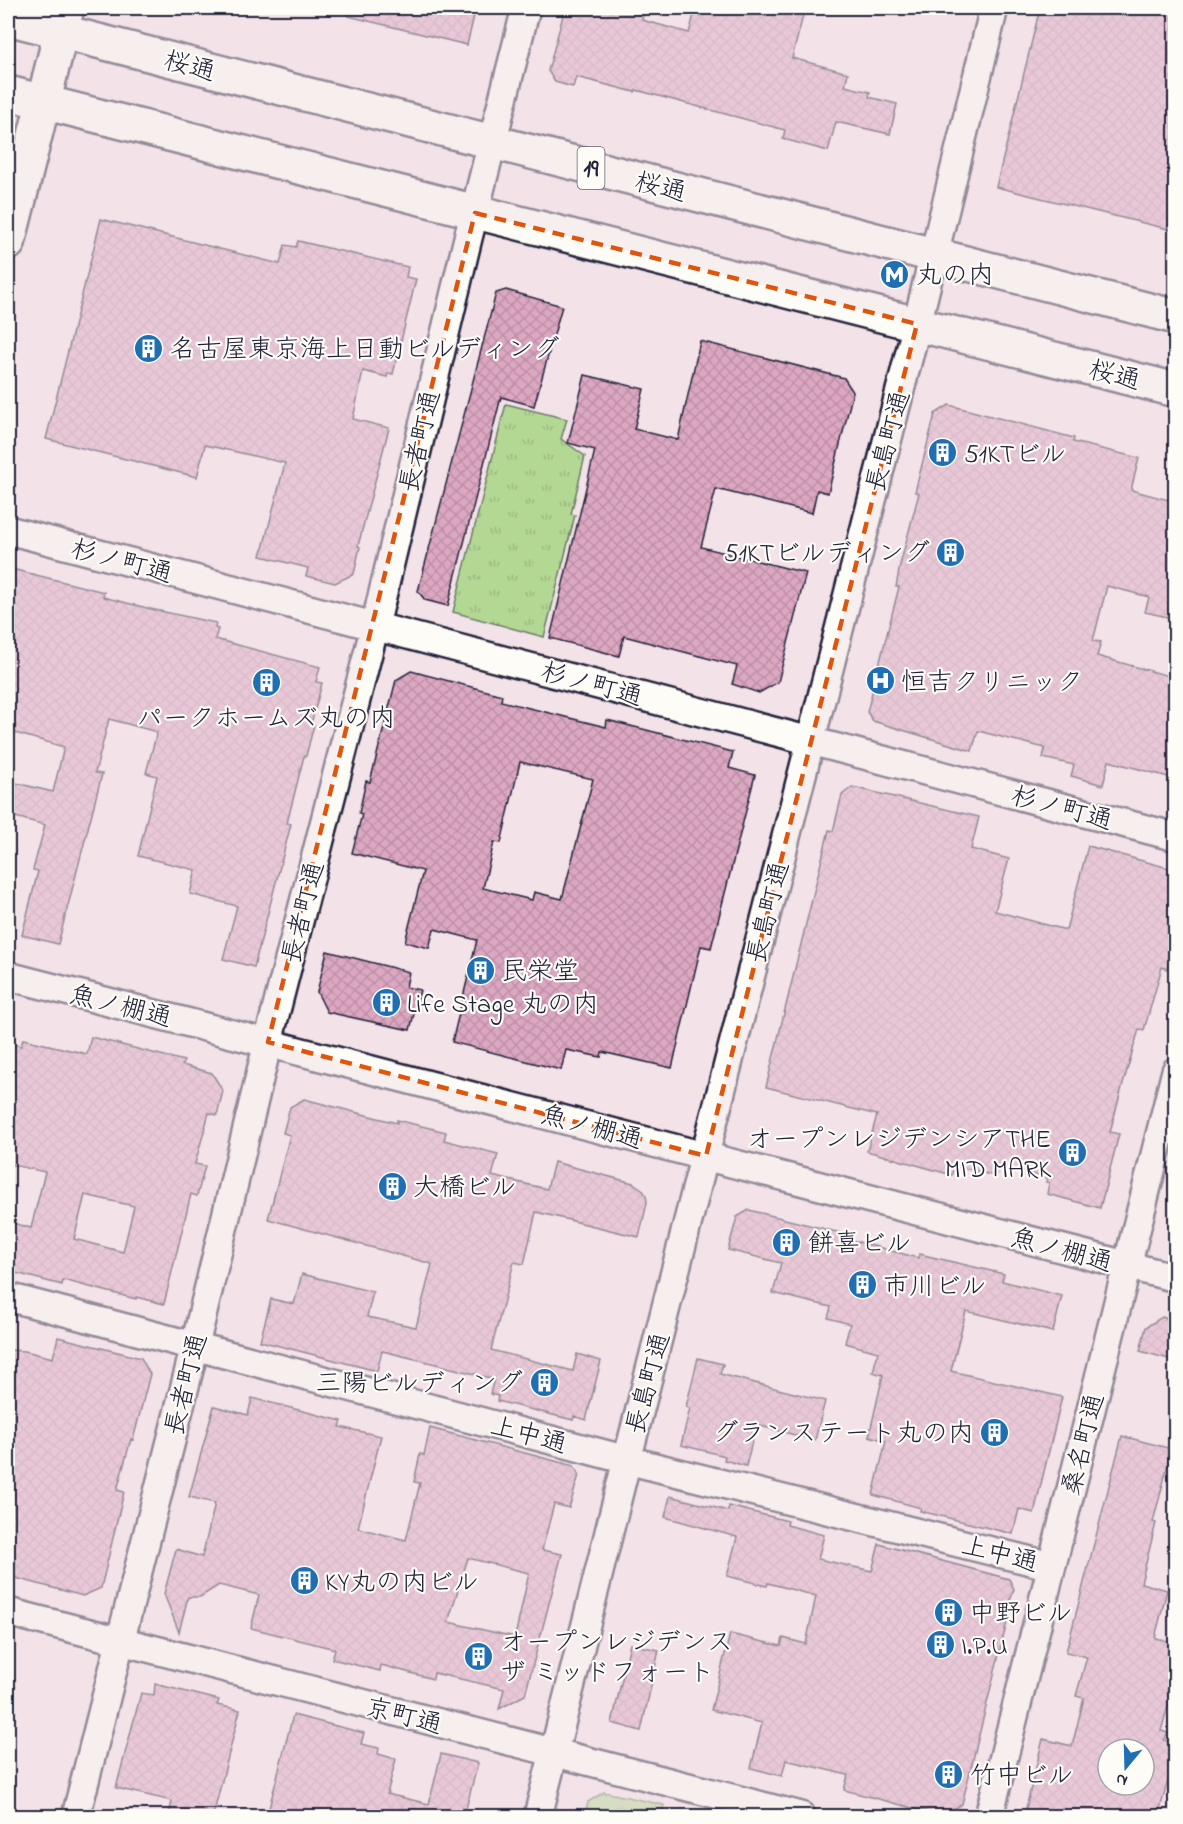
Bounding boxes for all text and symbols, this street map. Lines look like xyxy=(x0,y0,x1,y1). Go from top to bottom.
street label: 桜通 xyxy=(159,43,219,93)
road number: 19 xyxy=(578,147,604,189)
street label: 桜通 xyxy=(630,164,690,214)
metro station icon: 丸の内 xyxy=(879,258,911,290)
place label: 丸の内 xyxy=(916,258,994,296)
building icon: 名古屋東京海上日動ビルディング xyxy=(133,332,165,364)
place label: 名古屋東京海上日動ビルディング xyxy=(170,332,559,370)
street label: 桜通 xyxy=(1084,352,1144,402)
street label: 長者町通 xyxy=(392,387,452,497)
street label: 長島町通 xyxy=(858,387,922,497)
building icon: 51KTビル xyxy=(927,437,959,469)
place label: 51KTビル xyxy=(964,437,1066,475)
street label: 杉ノ町通 xyxy=(66,531,176,595)
place label: 51KTビルディング xyxy=(724,536,930,574)
building icon: 51KTビルディング xyxy=(935,536,967,568)
street label: 杉ノ町通 xyxy=(536,654,646,718)
hospital icon: 恒吉クリニック xyxy=(864,665,896,697)
place label: 恒吉クリニック xyxy=(901,665,1083,703)
building icon: パークホームズ丸の内 xyxy=(250,667,282,699)
place label: パークホームズ丸の内 xyxy=(137,701,395,739)
street label: 杉ノ町通 xyxy=(1006,778,1116,842)
street label: 長者町通 xyxy=(274,858,336,968)
street label: 長島町通 xyxy=(739,858,801,968)
building icon: 民栄堂 xyxy=(464,954,496,986)
place label: 民栄堂 xyxy=(501,954,579,992)
street label: 魚ノ棚通 xyxy=(65,977,175,1039)
building icon: Life Stage 丸の内 xyxy=(370,987,402,1019)
place label: Life Stage 丸の内 xyxy=(407,987,599,1025)
street label: 魚ノ棚通 xyxy=(536,1097,646,1161)
place label: オープンレジデンシアTHE MID MARK xyxy=(746,1122,1051,1190)
building icon: オープンレジデンシアTHE MID MARK xyxy=(1056,1137,1088,1169)
building icon: 大橋ビル xyxy=(376,1170,408,1202)
place label: 大橋ビル xyxy=(413,1170,516,1208)
street label: 魚ノ棚通 xyxy=(1006,1220,1116,1284)
building icon: 餅喜ビル xyxy=(771,1226,803,1258)
place label: 餅喜ビル xyxy=(808,1226,911,1264)
building icon: 市川ビル xyxy=(846,1269,878,1301)
place label: 市川ビル xyxy=(883,1269,986,1307)
street label: 長島町通 xyxy=(618,1329,682,1439)
street label: 長者町通 xyxy=(157,1330,219,1440)
place label: 三陽ビルディング xyxy=(316,1366,523,1404)
building icon: 三陽ビルディング xyxy=(528,1366,560,1398)
street label: 桑名町通 xyxy=(1054,1390,1116,1500)
street label: 上中通 xyxy=(486,1408,571,1465)
place label: グランステート丸の内 xyxy=(712,1416,974,1454)
building icon: グランステート丸の内 xyxy=(979,1416,1011,1448)
street label: 上中通 xyxy=(957,1528,1042,1584)
building icon: KY丸の内ビル xyxy=(288,1565,320,1597)
place label: KY丸の内ビル xyxy=(325,1565,479,1603)
building icon: 中野ビル xyxy=(932,1596,964,1628)
place label: 中野ビル xyxy=(969,1596,1072,1634)
place label: オープンレジデンス ザ ミッドフォート xyxy=(500,1625,733,1693)
building icon: I.P.U xyxy=(924,1629,956,1661)
place label: I.P.U xyxy=(961,1629,1008,1667)
building icon: オープンレジデンス ザ ミッドフォート xyxy=(463,1640,495,1672)
street label: 京町通 xyxy=(361,1690,446,1746)
north arrow xyxy=(1096,1737,1156,1797)
building icon: 竹中ビル xyxy=(933,1758,965,1790)
place label: 竹中ビル xyxy=(970,1758,1073,1796)
text: N xyxy=(1113,1766,1131,1792)

